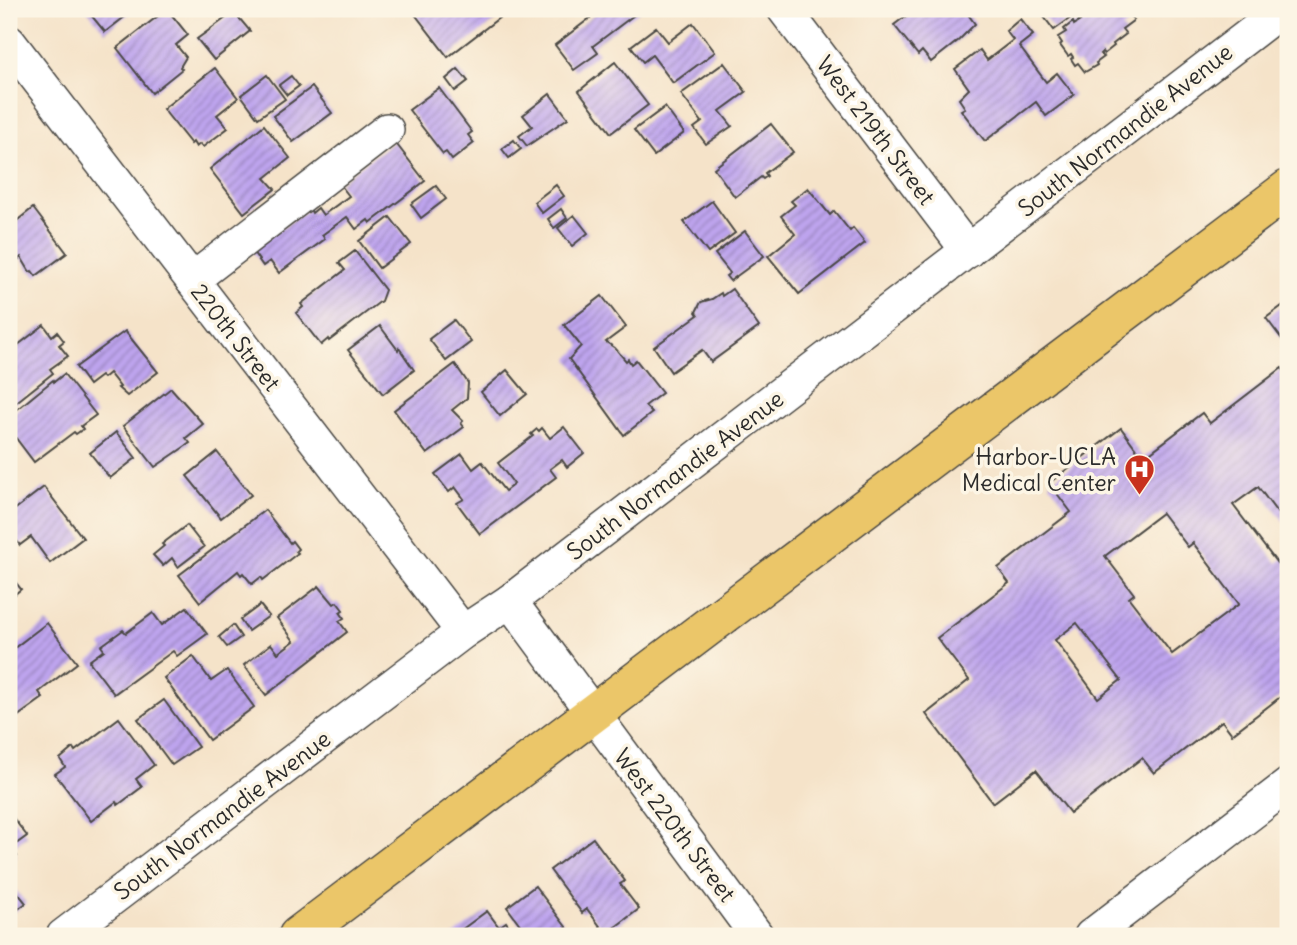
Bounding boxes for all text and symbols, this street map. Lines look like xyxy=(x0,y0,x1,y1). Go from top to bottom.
street label: South Normandie Avenue xyxy=(1012,37,1238,223)
street label: West 219th Street xyxy=(811,50,942,210)
street label: 220th Street xyxy=(185,278,287,397)
street label: South Normandie Avenue xyxy=(561,384,789,566)
place label: Harbor-UCLA Medical Center xyxy=(962,442,1117,497)
hospital icon: Harbor-UCLA Medical Center xyxy=(1122,452,1156,496)
street label: South Normandie Avenue xyxy=(108,724,336,906)
street label: West 220th Street xyxy=(608,743,742,908)

